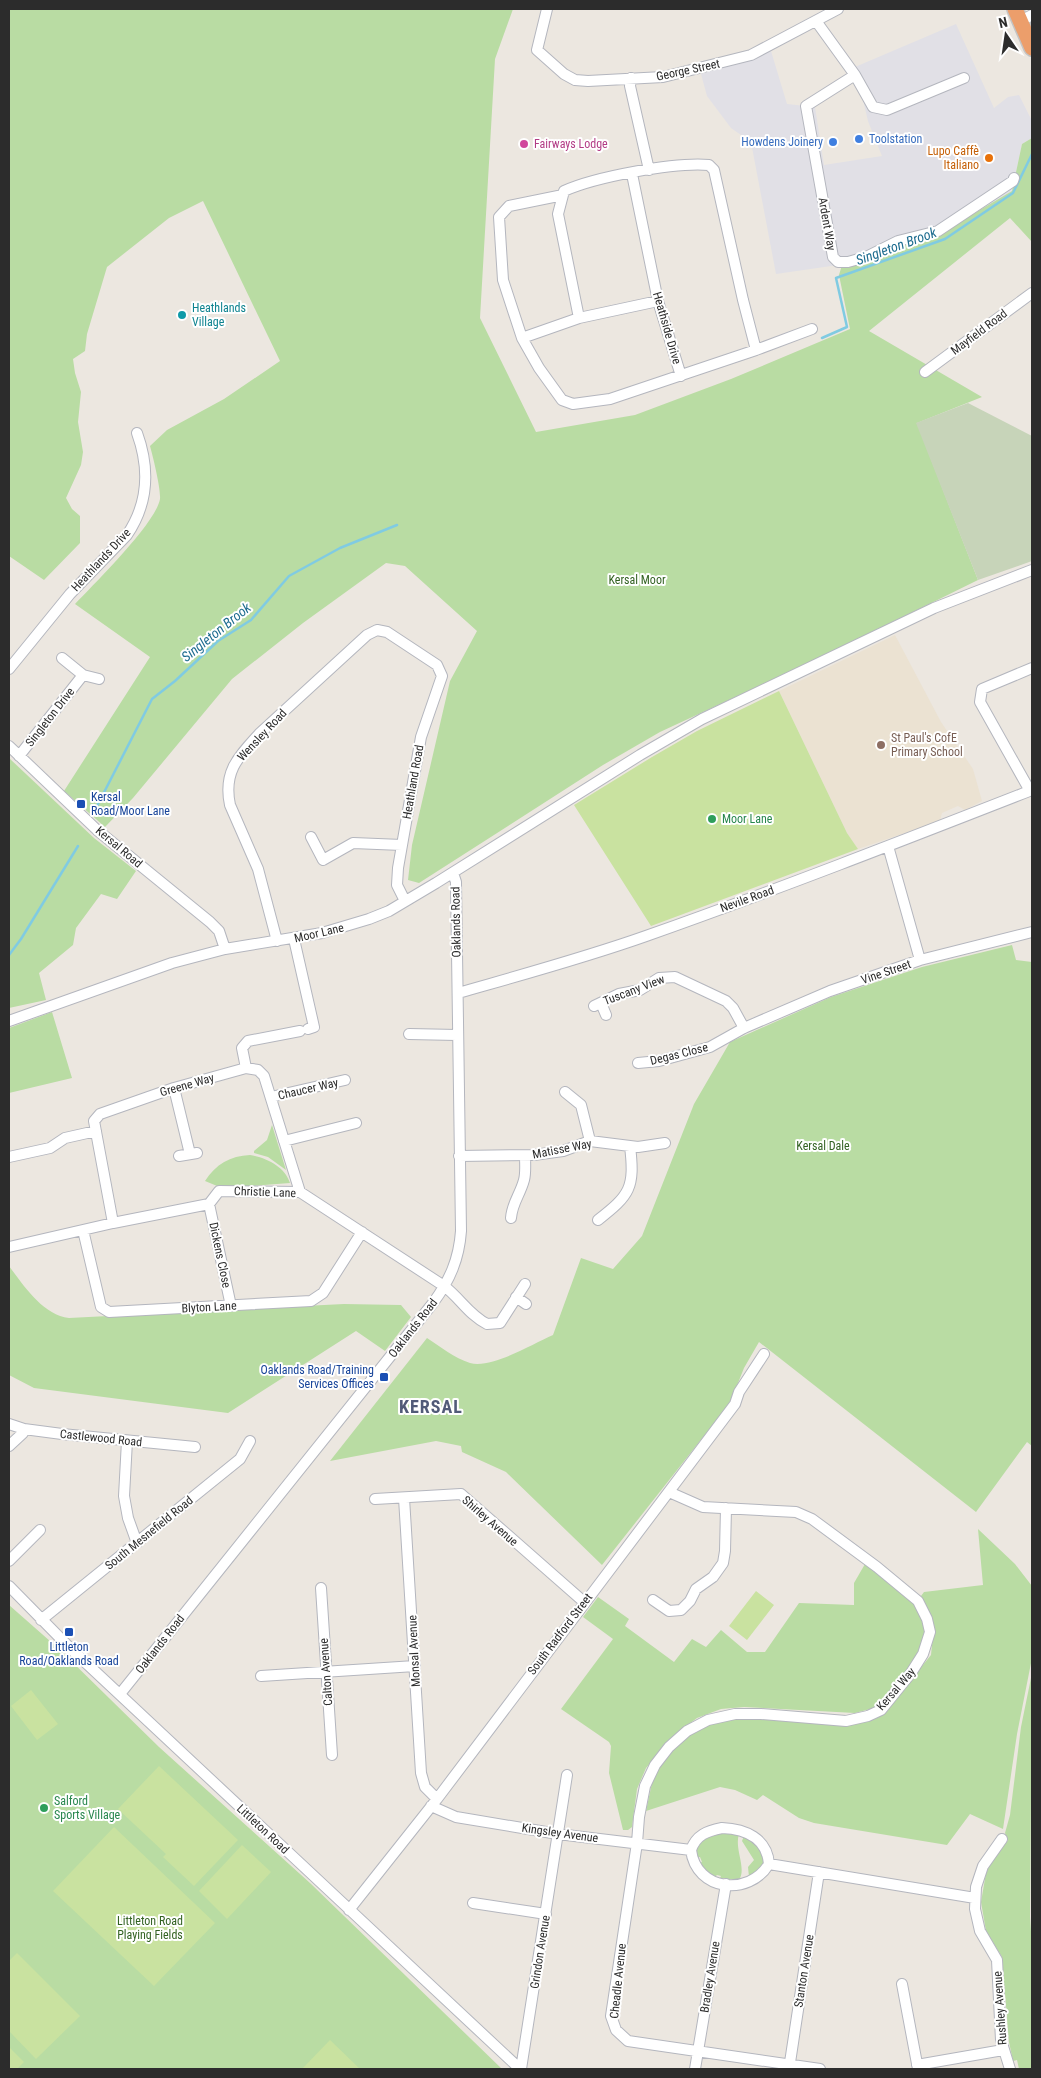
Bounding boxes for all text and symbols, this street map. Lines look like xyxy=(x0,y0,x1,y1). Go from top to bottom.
north arrow xyxy=(981,10,1031,60)
text: N xyxy=(997,14,1009,31)
street label: George Street xyxy=(655,56,722,84)
place label: Toolstation xyxy=(869,132,923,146)
marker: Toolstation xyxy=(853,133,865,145)
place label: Howdens Joinery xyxy=(741,135,823,149)
marker: Howdens Joinery xyxy=(827,136,839,148)
place label: Fairways Lodge xyxy=(534,137,608,151)
marker: Fairways Lodge xyxy=(518,138,530,150)
place label: Lupo Caffè Italiano xyxy=(927,144,979,172)
marker: Lupo Caffè Italiano xyxy=(983,152,995,164)
street label: Ardent Way xyxy=(815,196,839,252)
water label: Singleton Brook xyxy=(854,224,939,268)
street label: Heathside Drive xyxy=(650,290,684,366)
place label: Heathlands Village xyxy=(192,301,246,329)
street label: Mayfield Road xyxy=(948,306,1010,358)
marker: Heathlands Village xyxy=(176,309,188,321)
street label: Heathlands Drive xyxy=(68,525,134,594)
park label: Kersal Moor xyxy=(608,573,666,587)
water label: Singleton Brook xyxy=(178,599,255,665)
street label: Singleton Drive xyxy=(23,684,78,749)
street label: Wensley Road xyxy=(234,706,290,764)
place label: St Paul's CofE Primary School xyxy=(891,731,963,759)
marker: St Paul's CofE Primary School xyxy=(875,739,887,751)
street label: Heathland Road xyxy=(400,744,426,820)
place label: Kersal Road/Moor Lane xyxy=(91,790,170,818)
marker: Kersal Road/Moor Lane xyxy=(75,798,87,810)
place label: Moor Lane xyxy=(722,812,773,826)
marker: Moor Lane xyxy=(706,813,718,825)
street label: Kersal Road xyxy=(93,823,145,871)
street label: Nevile Road xyxy=(718,883,776,915)
street label: Oaklands Road xyxy=(448,886,464,958)
street label: Moor Lane xyxy=(293,920,345,945)
street label: Vine Street xyxy=(859,957,913,987)
street label: Tuscany View xyxy=(601,972,667,1008)
street label: Degas Close xyxy=(649,1040,710,1068)
street label: Greene Way xyxy=(158,1071,216,1099)
street label: Chaucer Way xyxy=(277,1075,339,1103)
street label: Matisse Way xyxy=(531,1136,593,1162)
park label: Kersal Dale xyxy=(796,1139,850,1153)
street label: Christie Lane xyxy=(234,1184,297,1200)
street label: Dickens Close xyxy=(206,1221,234,1289)
street label: Oaklands Road xyxy=(386,1296,440,1360)
street label: Blyton Lane xyxy=(181,1299,237,1315)
place label: Oaklands Road/Training Services Offices xyxy=(261,1363,374,1391)
marker: Oaklands Road/Training Services Offices xyxy=(378,1371,390,1383)
district label: KERSAL xyxy=(399,1396,463,1417)
street label: Castlewood Road xyxy=(59,1427,143,1449)
street label: South Mesnefield Road xyxy=(102,1493,196,1573)
street label: Shirley Avenue xyxy=(459,1493,521,1549)
street label: South Radford Street xyxy=(525,1590,595,1678)
street label: Oaklands Road xyxy=(133,1612,187,1676)
street label: Monsal Avenue xyxy=(405,1614,423,1687)
marker: Littleton Road/Oaklands Road xyxy=(63,1626,75,1638)
street label: Calton Avenue xyxy=(317,1637,335,1706)
place label: Littleton Road/Oaklands Road xyxy=(19,1640,119,1668)
street label: Kersal Way xyxy=(874,1665,918,1713)
place label: Salford Sports Village xyxy=(54,1794,121,1822)
street label: Littleton Road xyxy=(234,1801,292,1857)
marker: Salford Sports Village xyxy=(38,1802,50,1814)
street label: Kingsley Avenue xyxy=(521,1821,600,1845)
park label: Littleton Road Playing Fields xyxy=(117,1914,183,1942)
street label: Grindon Avenue xyxy=(527,1914,553,1990)
street label: Stanton Avenue xyxy=(791,1933,817,2009)
street label: Bradley Avenue xyxy=(697,1940,723,2014)
street label: Cheadle Avenue xyxy=(607,1942,629,2019)
street label: Rushley Avenue xyxy=(990,1970,1010,2045)

